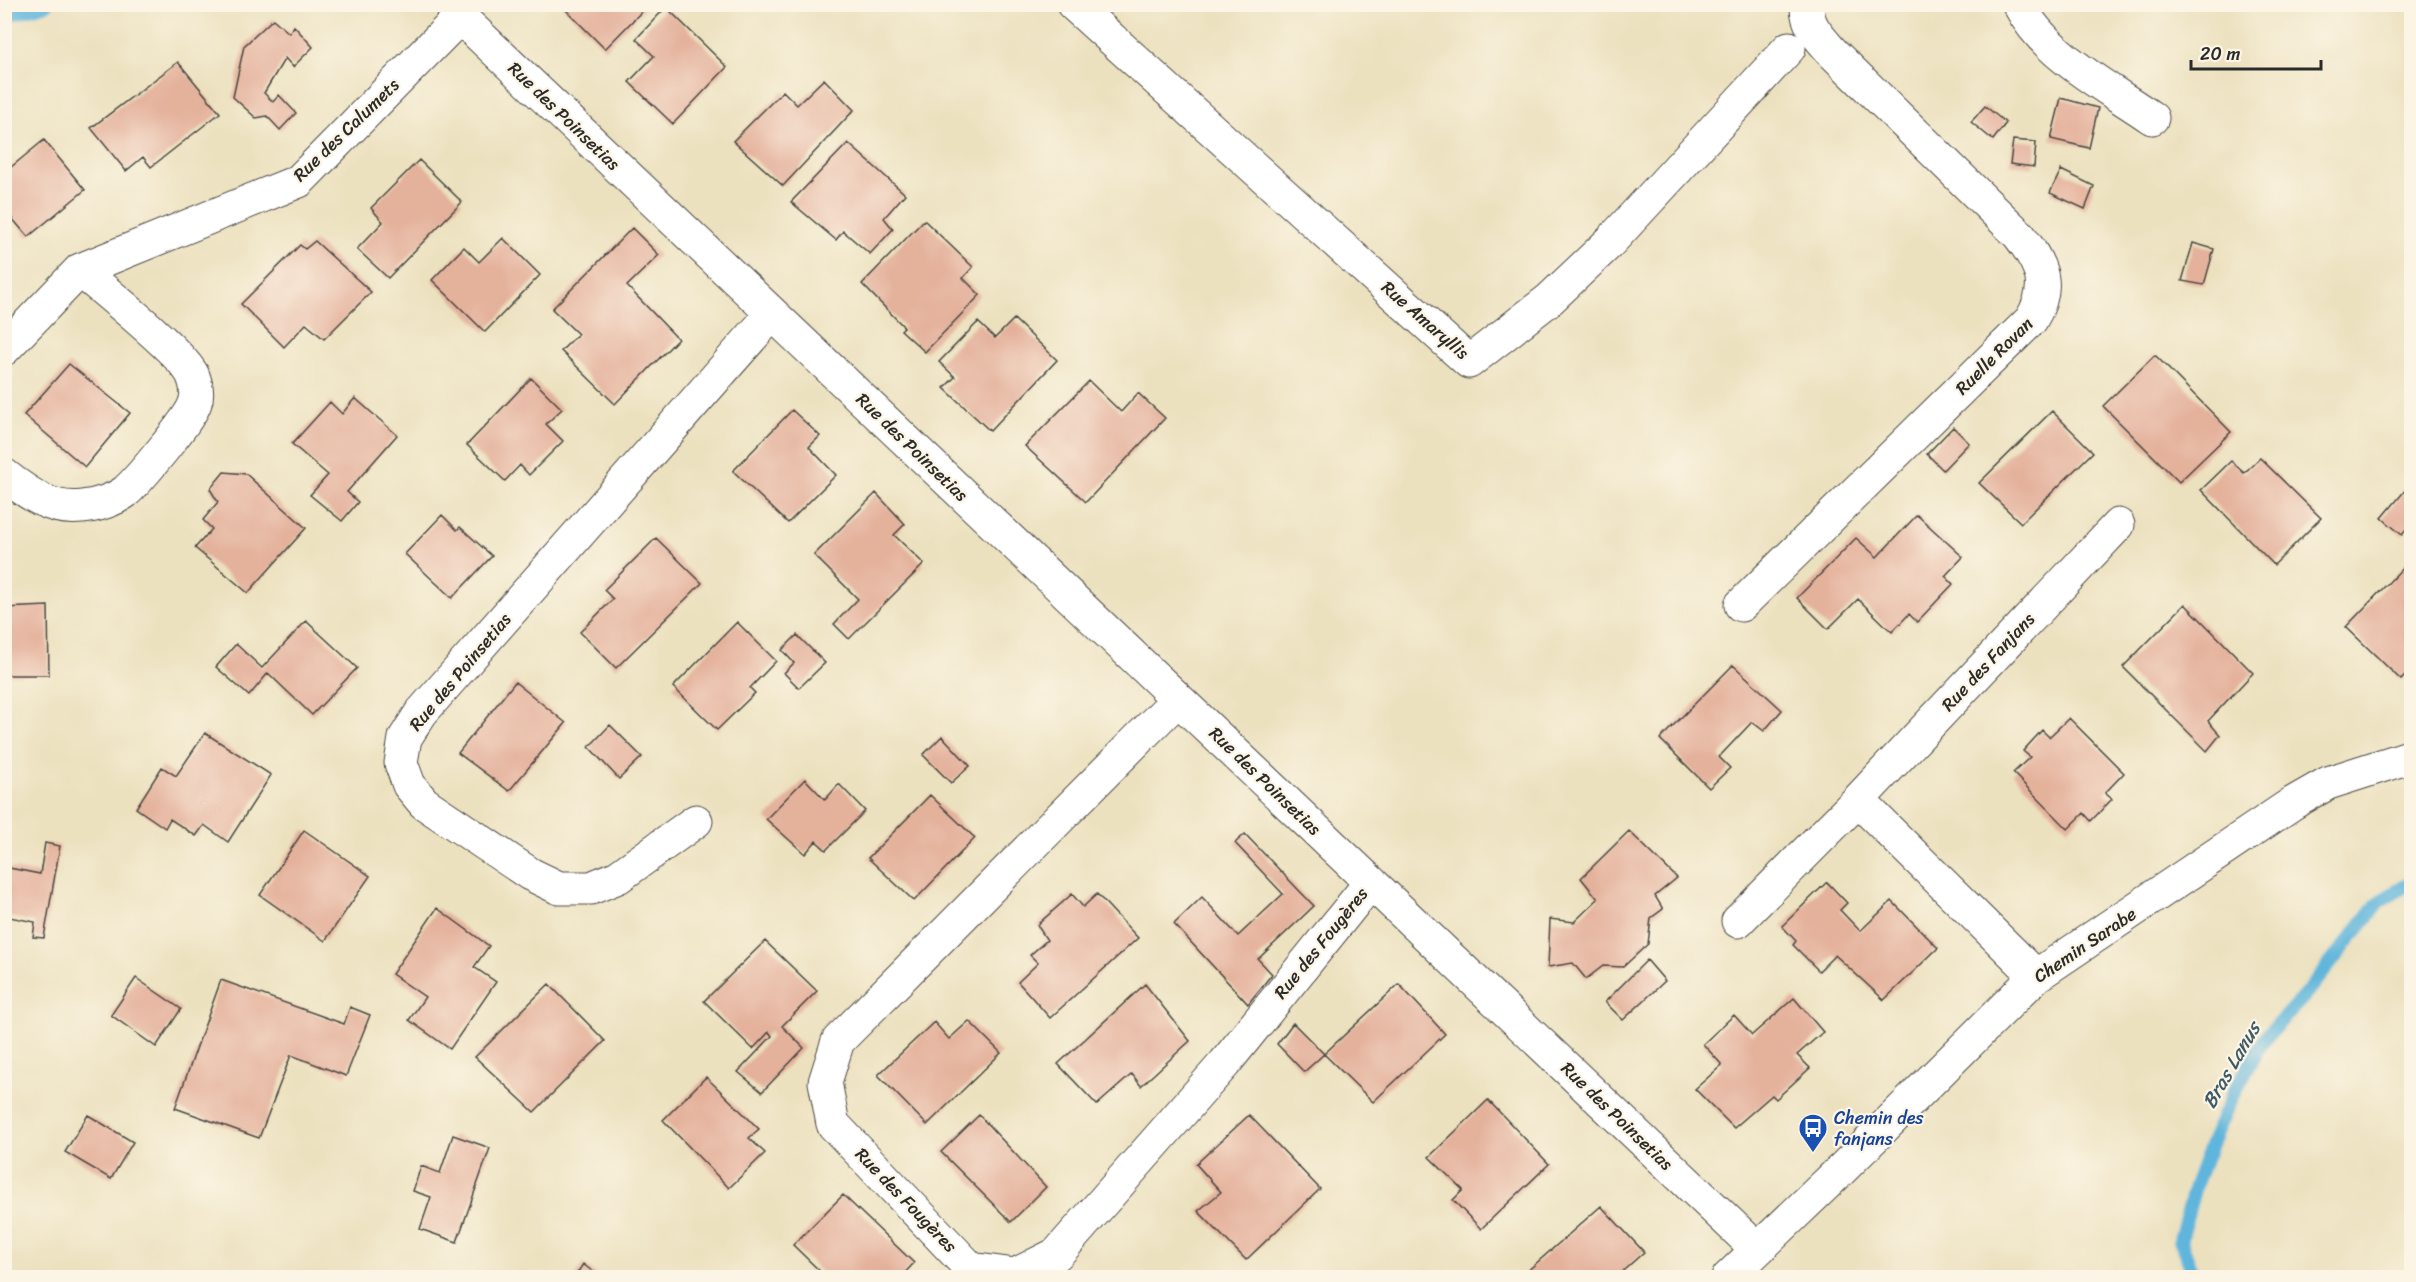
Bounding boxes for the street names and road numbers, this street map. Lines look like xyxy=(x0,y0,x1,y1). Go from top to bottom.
street label: Rue des Poinsetias xyxy=(500,54,628,179)
street label: Rue des Calumets xyxy=(285,70,407,190)
street label: Rue Amaryllis xyxy=(1374,272,1477,368)
street label: Ruelle Rovan xyxy=(1947,309,2041,403)
street label: Rue des Poinsetias xyxy=(848,385,976,510)
street label: Rue des Fanjans xyxy=(1933,604,2043,719)
street label: Rue des Poinsetias xyxy=(401,605,520,738)
street label: Rue des Poinsetias xyxy=(1201,719,1329,844)
street label: Rue des Fougères xyxy=(1265,879,1377,1006)
street label: Chemin Sarabe xyxy=(2027,899,2143,991)
street label: Rue des Poinsetias xyxy=(1553,1054,1681,1179)
street label: Rue des Fougères xyxy=(847,1140,966,1261)

